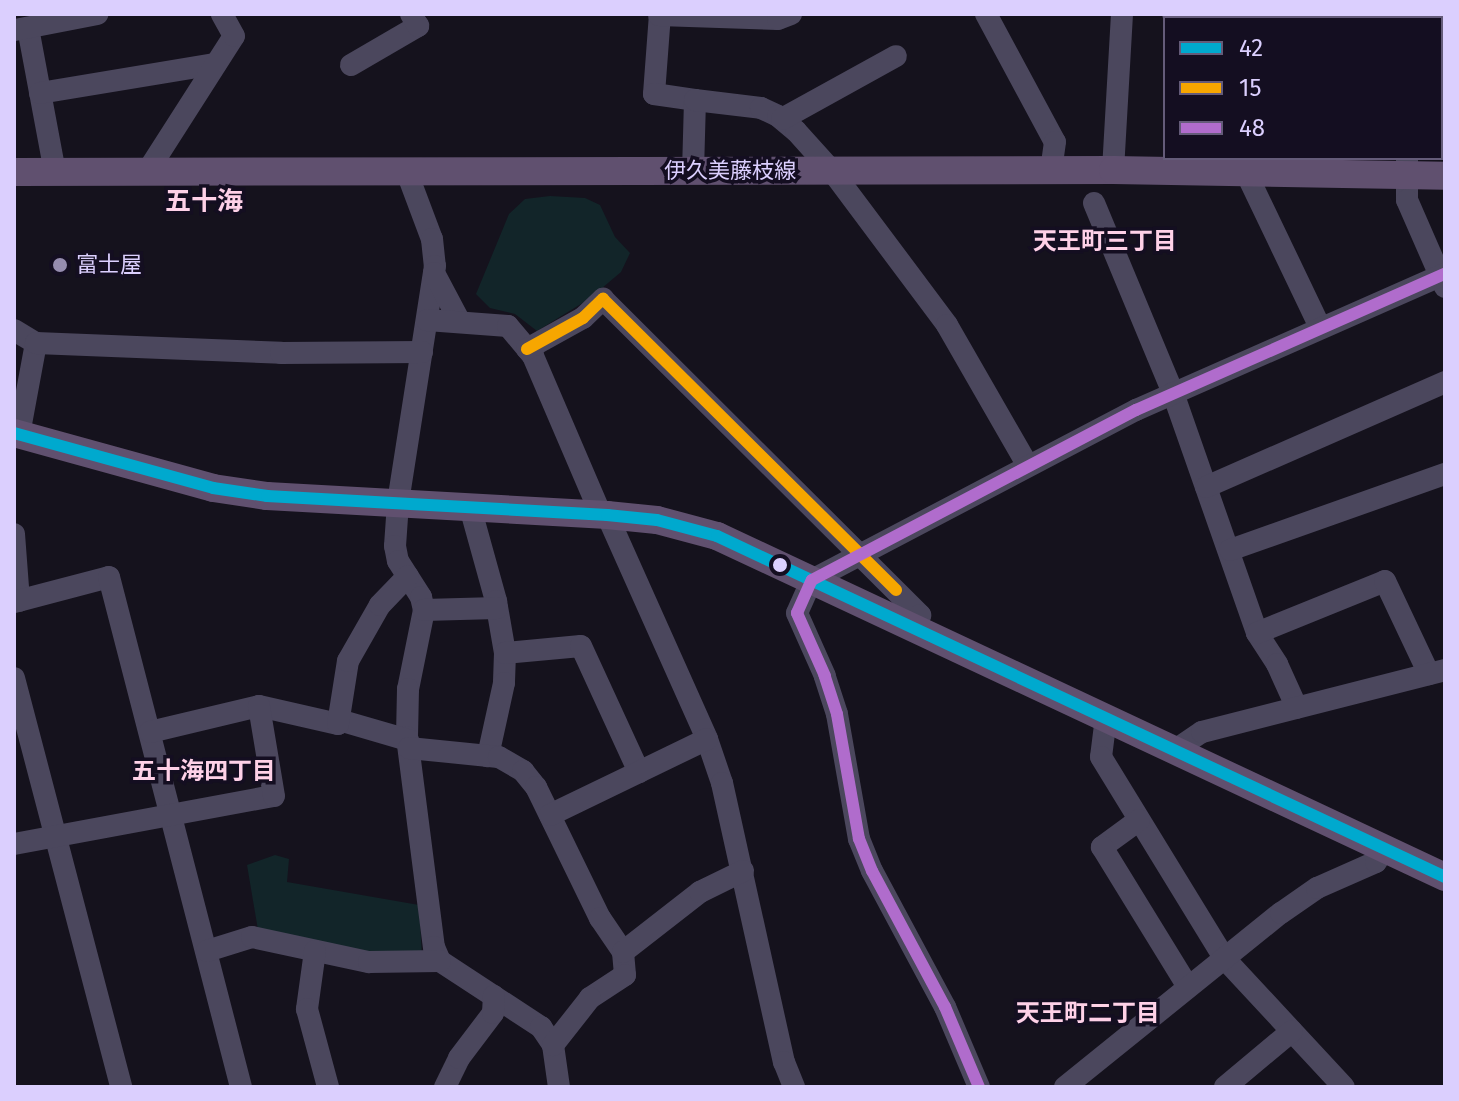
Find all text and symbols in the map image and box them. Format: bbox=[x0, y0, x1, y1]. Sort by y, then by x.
legend bbox=[1163, 16, 1443, 160]
text: 42 bbox=[1239, 34, 1263, 62]
text: 15 bbox=[1239, 74, 1261, 102]
text: 48 bbox=[1239, 114, 1265, 142]
street label: 伊久美藤枝線 bbox=[664, 158, 796, 184]
district label: 五十海 bbox=[165, 186, 243, 218]
district label: 天王町三丁目 bbox=[1033, 228, 1177, 256]
place label: 富士屋 bbox=[76, 252, 142, 278]
marker: 富士屋 bbox=[51, 256, 69, 274]
unlabelled marker bbox=[772, 557, 788, 573]
district label: 五十海四丁目 bbox=[132, 758, 276, 786]
district label: 天王町二丁目 bbox=[1016, 1000, 1160, 1028]

